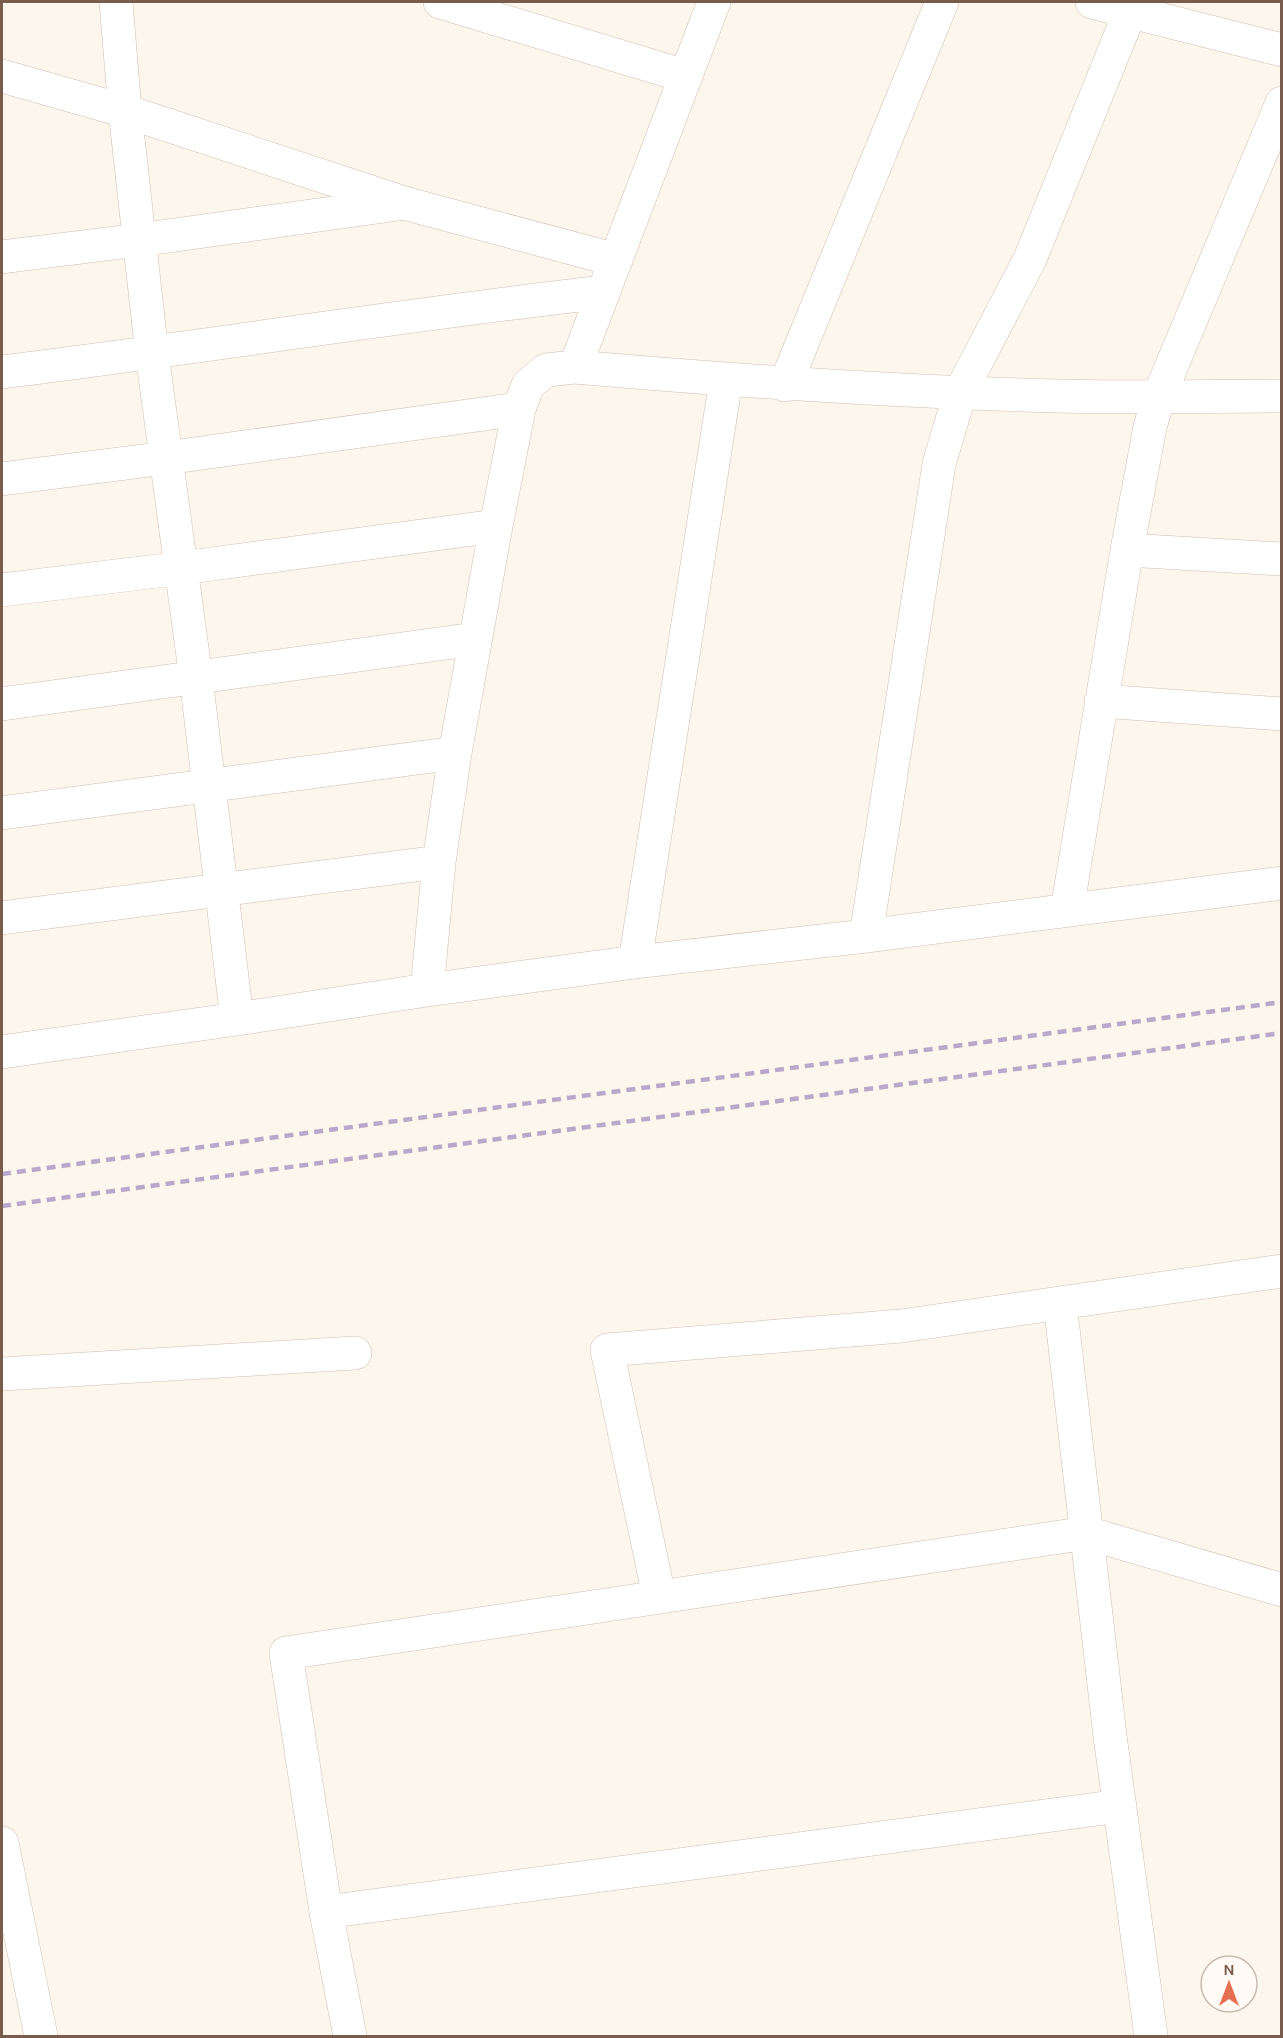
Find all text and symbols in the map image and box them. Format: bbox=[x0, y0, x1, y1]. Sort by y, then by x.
north arrow bbox=[1199, 1954, 1259, 2014]
text: N bbox=[1223, 1960, 1235, 1979]

